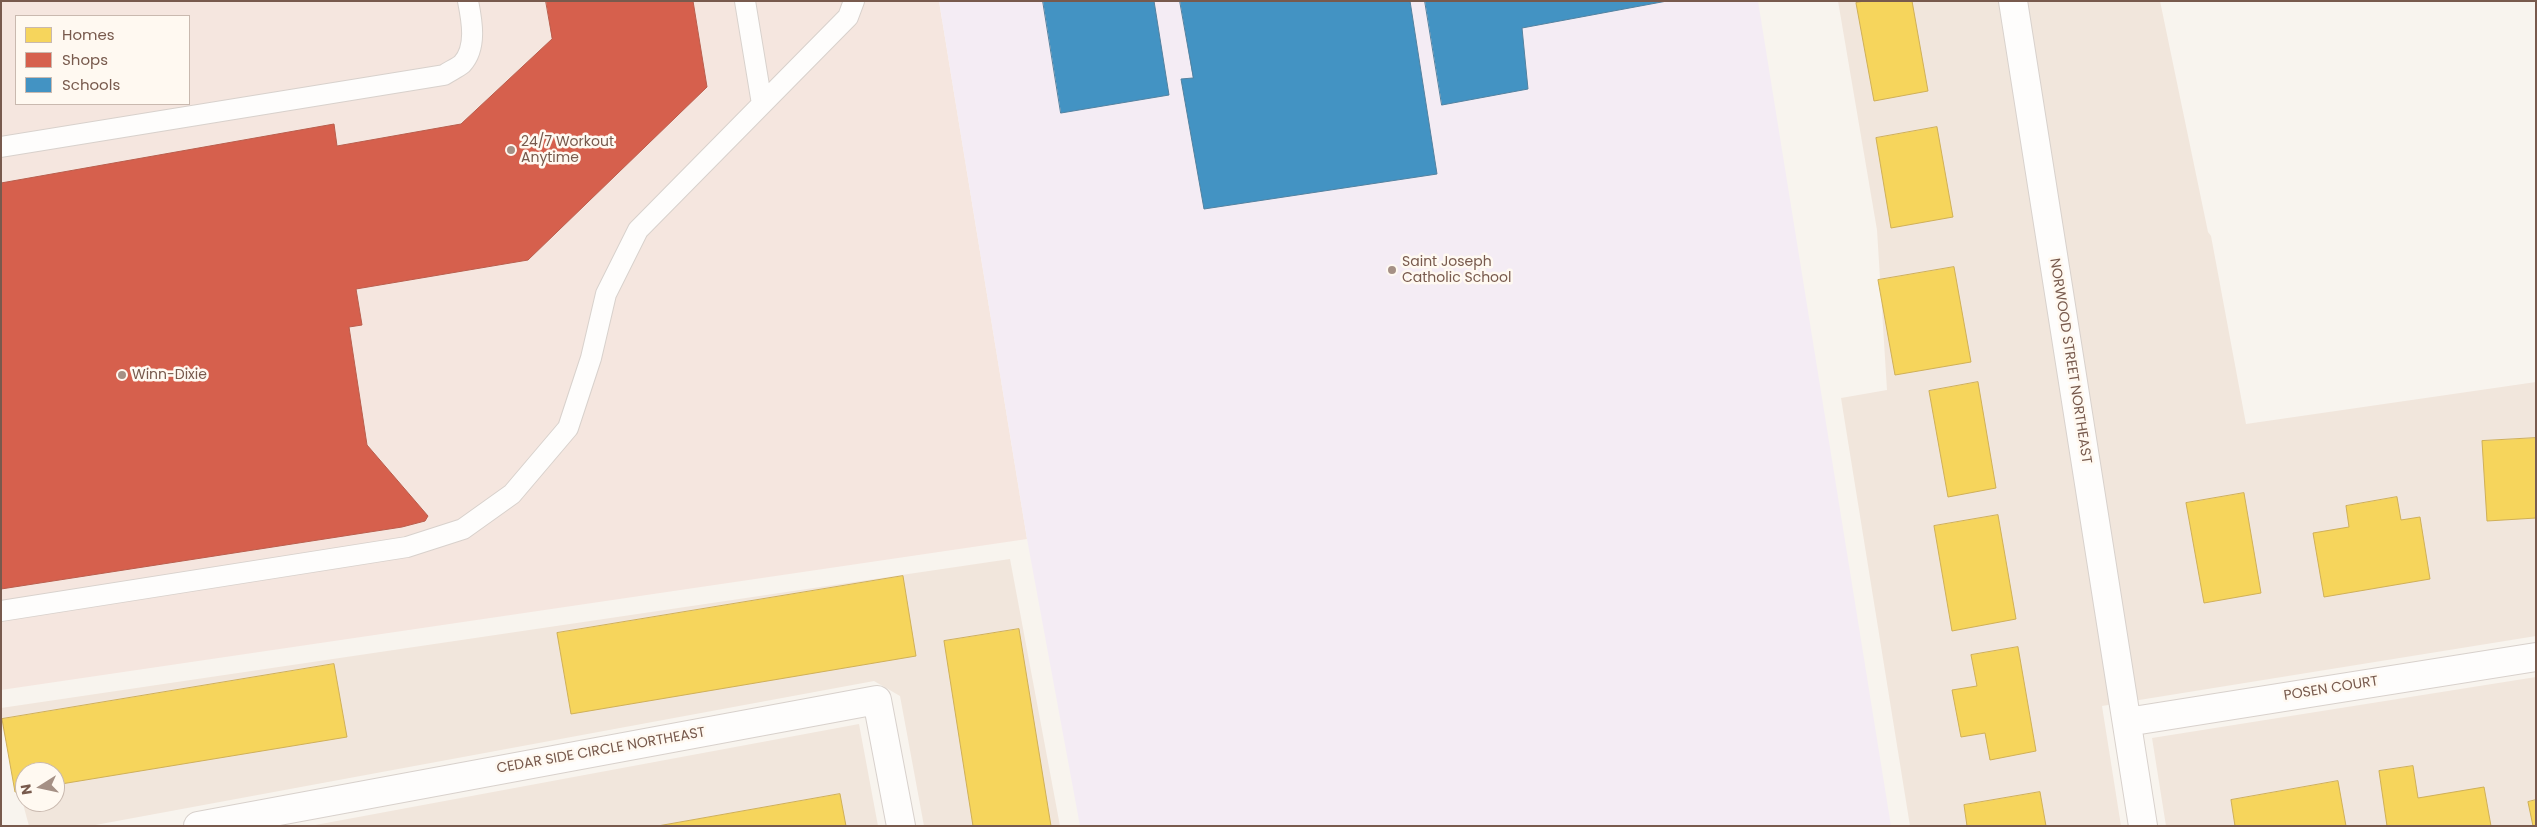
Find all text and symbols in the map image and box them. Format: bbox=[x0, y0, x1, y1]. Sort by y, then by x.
legend bbox=[15, 15, 190, 105]
text: Homes bbox=[62, 24, 115, 45]
text: Shops bbox=[62, 49, 108, 70]
text: Schools bbox=[62, 74, 120, 95]
place label: 24/7 Workout Anytime bbox=[521, 134, 614, 166]
marker: 24/7 Workout Anytime bbox=[505, 144, 517, 156]
place label: Saint Joseph Catholic School bbox=[1402, 254, 1511, 286]
street label: NORWOOD STREET NORTHEAST bbox=[2045, 257, 2095, 465]
marker: Saint Joseph Catholic School bbox=[1386, 264, 1398, 276]
place label: Winn-Dixie bbox=[132, 367, 207, 383]
marker: Winn-Dixie bbox=[116, 369, 128, 381]
street label: POSEN COURT bbox=[2283, 673, 2379, 705]
street label: CEDAR SIDE CIRCLE NORTHEAST bbox=[495, 724, 707, 778]
north arrow bbox=[15, 762, 65, 812]
text: N bbox=[15, 783, 37, 796]

